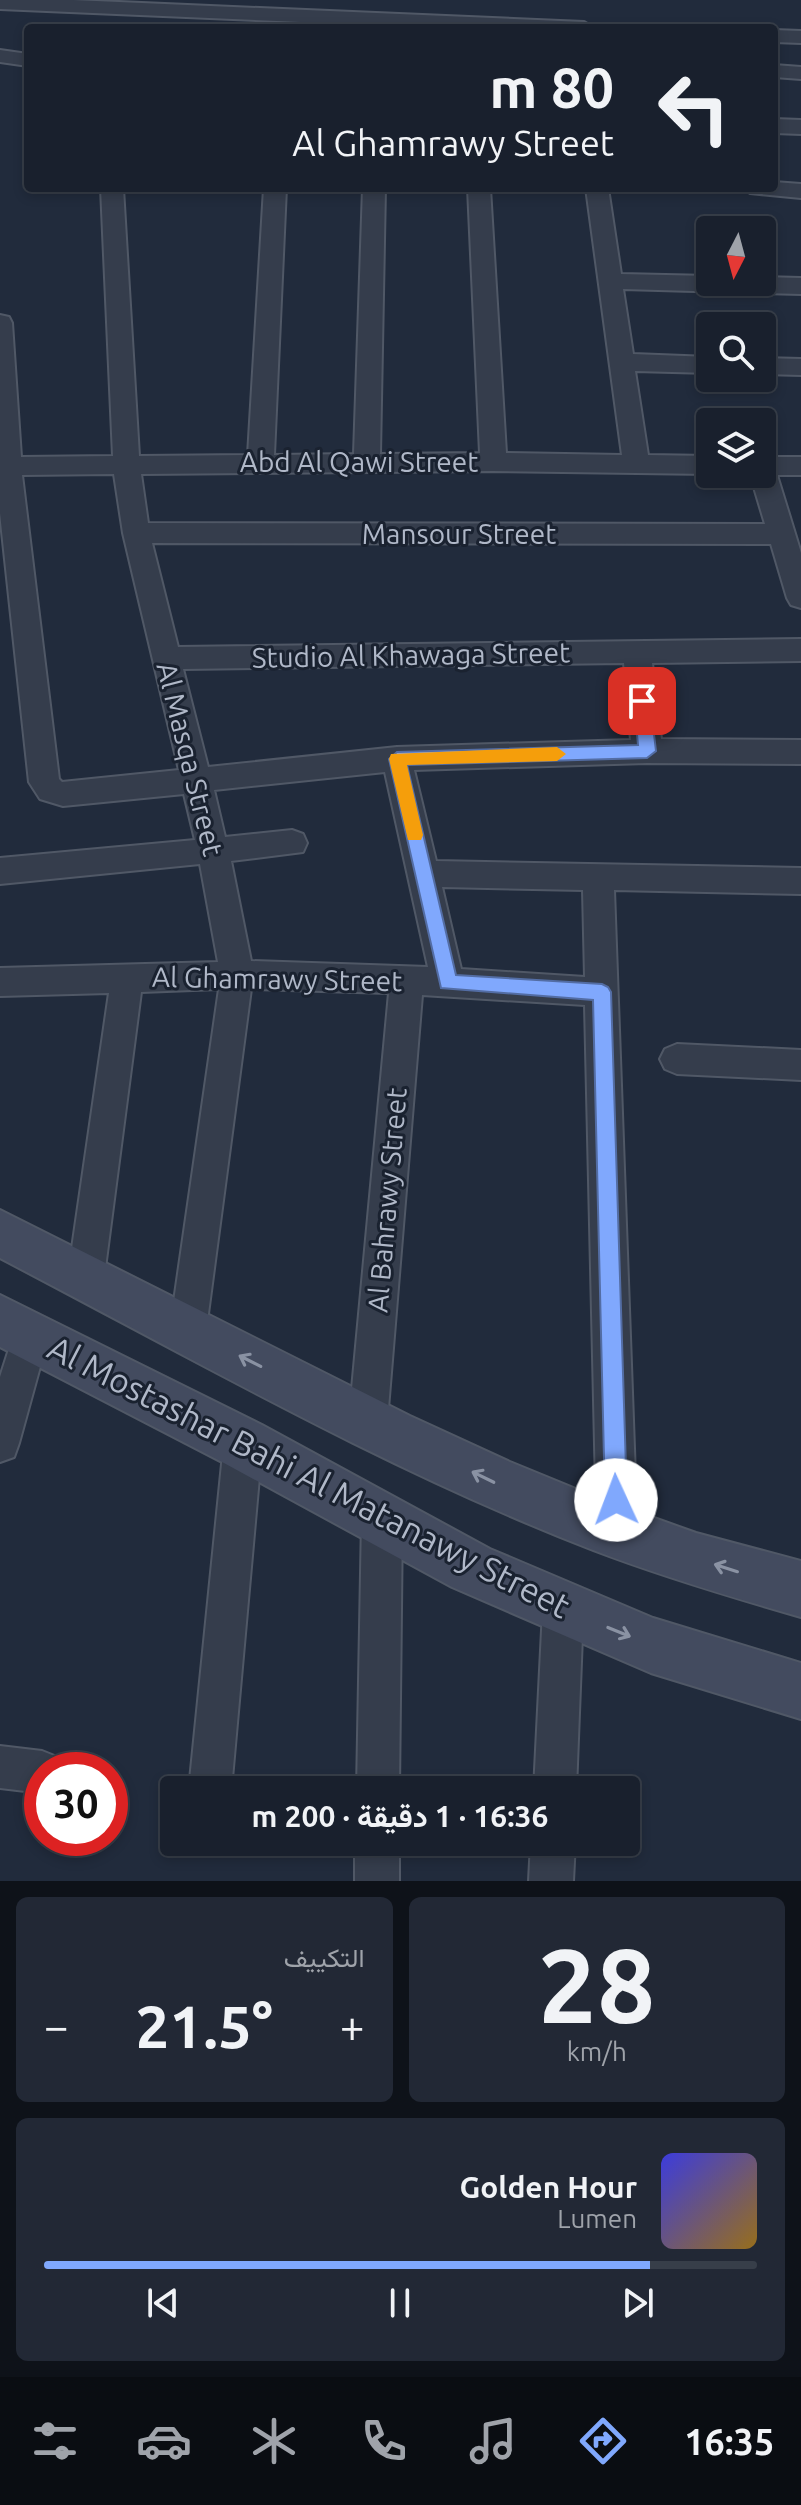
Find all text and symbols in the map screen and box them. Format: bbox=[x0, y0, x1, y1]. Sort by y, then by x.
text: 80 m bbox=[489, 56, 614, 119]
icon: left bbox=[642, 56, 746, 160]
text: Al Ghamrawy Street bbox=[292, 122, 614, 163]
north arrow bbox=[696, 216, 776, 296]
map controls bbox=[696, 216, 776, 488]
button: search bbox=[696, 312, 776, 392]
button: layers bbox=[696, 408, 776, 488]
street label: Abd Al Qawi Street bbox=[240, 446, 478, 477]
street label: Mansour Street bbox=[362, 518, 556, 549]
street label: Studio Al Khawaga Street bbox=[252, 636, 570, 673]
street label: Al Masqa Street bbox=[151, 659, 229, 859]
pin bbox=[608, 667, 676, 735]
icon: arrive bbox=[620, 679, 664, 723]
street label: Al Ghamrawy Street bbox=[152, 961, 402, 996]
street label: Al Bahrawy Street bbox=[361, 1086, 412, 1314]
street label: Al Mostashar Bahi Al Matanawy Street bbox=[42, 1327, 577, 1625]
one-way arrow bbox=[239, 1352, 263, 1368]
position arrow bbox=[574, 1458, 658, 1542]
one-way arrow bbox=[471, 1469, 495, 1484]
one-way arrow bbox=[714, 1560, 739, 1574]
one-way arrow bbox=[606, 1626, 631, 1640]
speed limit sign: 30 bbox=[24, 1752, 128, 1856]
text: 16:36 · 1 دقيقة · 200 m bbox=[252, 1799, 548, 1833]
text: 28 bbox=[538, 1926, 655, 2043]
text: التكييف bbox=[284, 1943, 365, 1972]
text: 21.5° bbox=[136, 1992, 273, 2059]
text: − bbox=[44, 2001, 69, 2050]
text: + bbox=[340, 2001, 365, 2050]
text: km/h bbox=[567, 2037, 627, 2066]
text: Golden Hour bbox=[459, 2170, 637, 2204]
text: Lumen bbox=[557, 2204, 637, 2233]
icon: previous bbox=[141, 2281, 185, 2325]
icon: pause bbox=[378, 2281, 422, 2325]
icon: next bbox=[616, 2281, 660, 2325]
icon: filters bbox=[27, 2413, 83, 2469]
icon: car bbox=[136, 2413, 192, 2469]
icon: climate bbox=[246, 2413, 302, 2469]
icon: phone bbox=[356, 2413, 412, 2469]
icon: music bbox=[465, 2413, 521, 2469]
icon: directions bbox=[575, 2413, 631, 2469]
text: 16:35 bbox=[684, 2421, 774, 2462]

